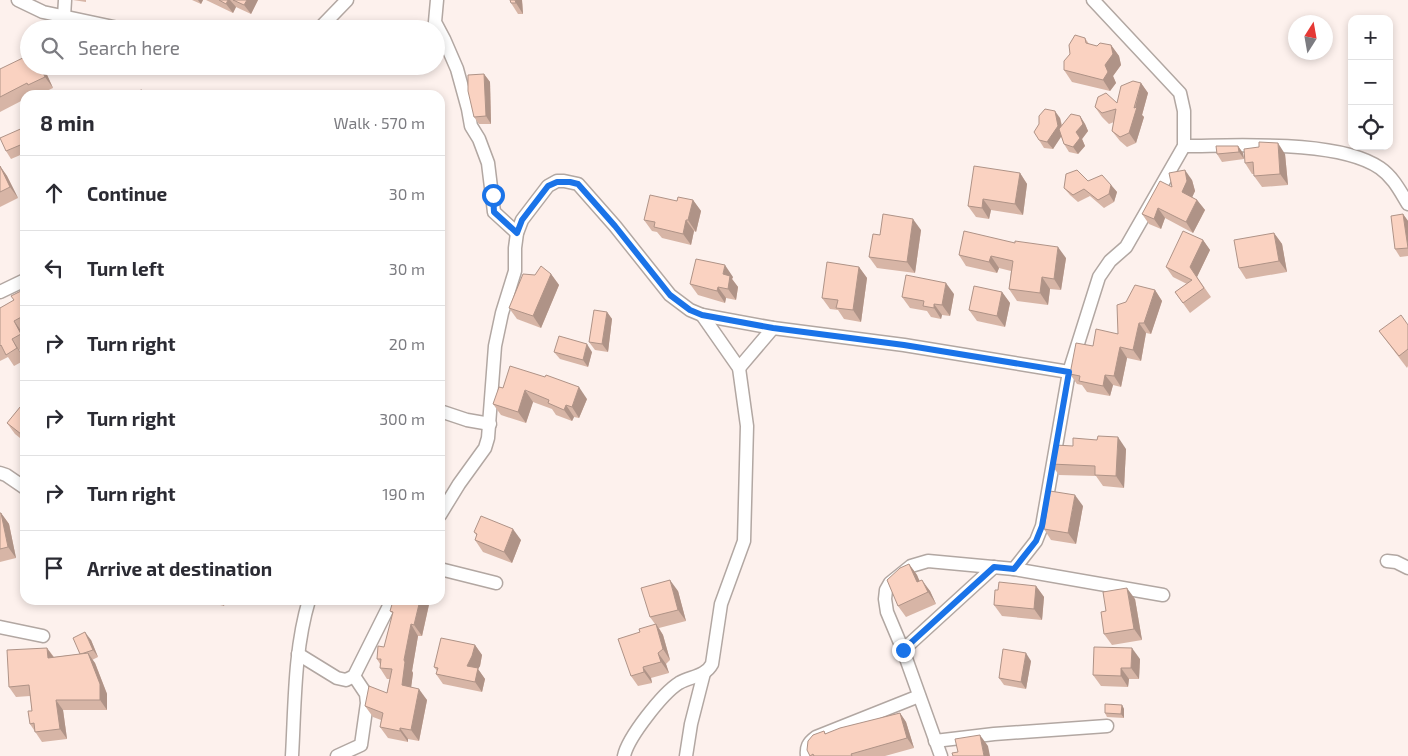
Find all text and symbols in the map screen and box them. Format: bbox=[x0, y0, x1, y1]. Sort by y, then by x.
north arrow bbox=[1288, 15, 1333, 60]
map controls bbox=[1348, 15, 1393, 150]
button: + bbox=[1348, 15, 1393, 60]
search box bbox=[20, 20, 445, 75]
icon: search bbox=[38, 34, 66, 62]
text: Search here bbox=[78, 36, 180, 59]
button: − bbox=[1348, 60, 1393, 105]
button: locate bbox=[1348, 105, 1393, 150]
text: 8 min bbox=[40, 110, 95, 135]
text: Walk · 570 m bbox=[334, 113, 425, 132]
icon: ahead bbox=[40, 179, 68, 207]
text: Continue bbox=[87, 182, 167, 205]
text: 30 m bbox=[389, 184, 425, 203]
route start bbox=[482, 184, 505, 207]
icon: left bbox=[40, 254, 68, 282]
text: Turn left bbox=[87, 257, 164, 280]
text: 30 m bbox=[389, 259, 425, 278]
icon: right bbox=[40, 329, 68, 357]
text: Turn right bbox=[87, 332, 175, 355]
text: 20 m bbox=[389, 334, 425, 353]
icon: right bbox=[40, 404, 68, 432]
text: Turn right bbox=[87, 407, 175, 430]
text: 300 m bbox=[379, 409, 425, 428]
icon: right bbox=[40, 479, 68, 507]
text: Turn right bbox=[87, 482, 175, 505]
text: 190 m bbox=[382, 484, 425, 503]
icon: arrive bbox=[40, 554, 68, 582]
text: Arrive at destination bbox=[87, 557, 272, 580]
route end bbox=[892, 639, 915, 662]

